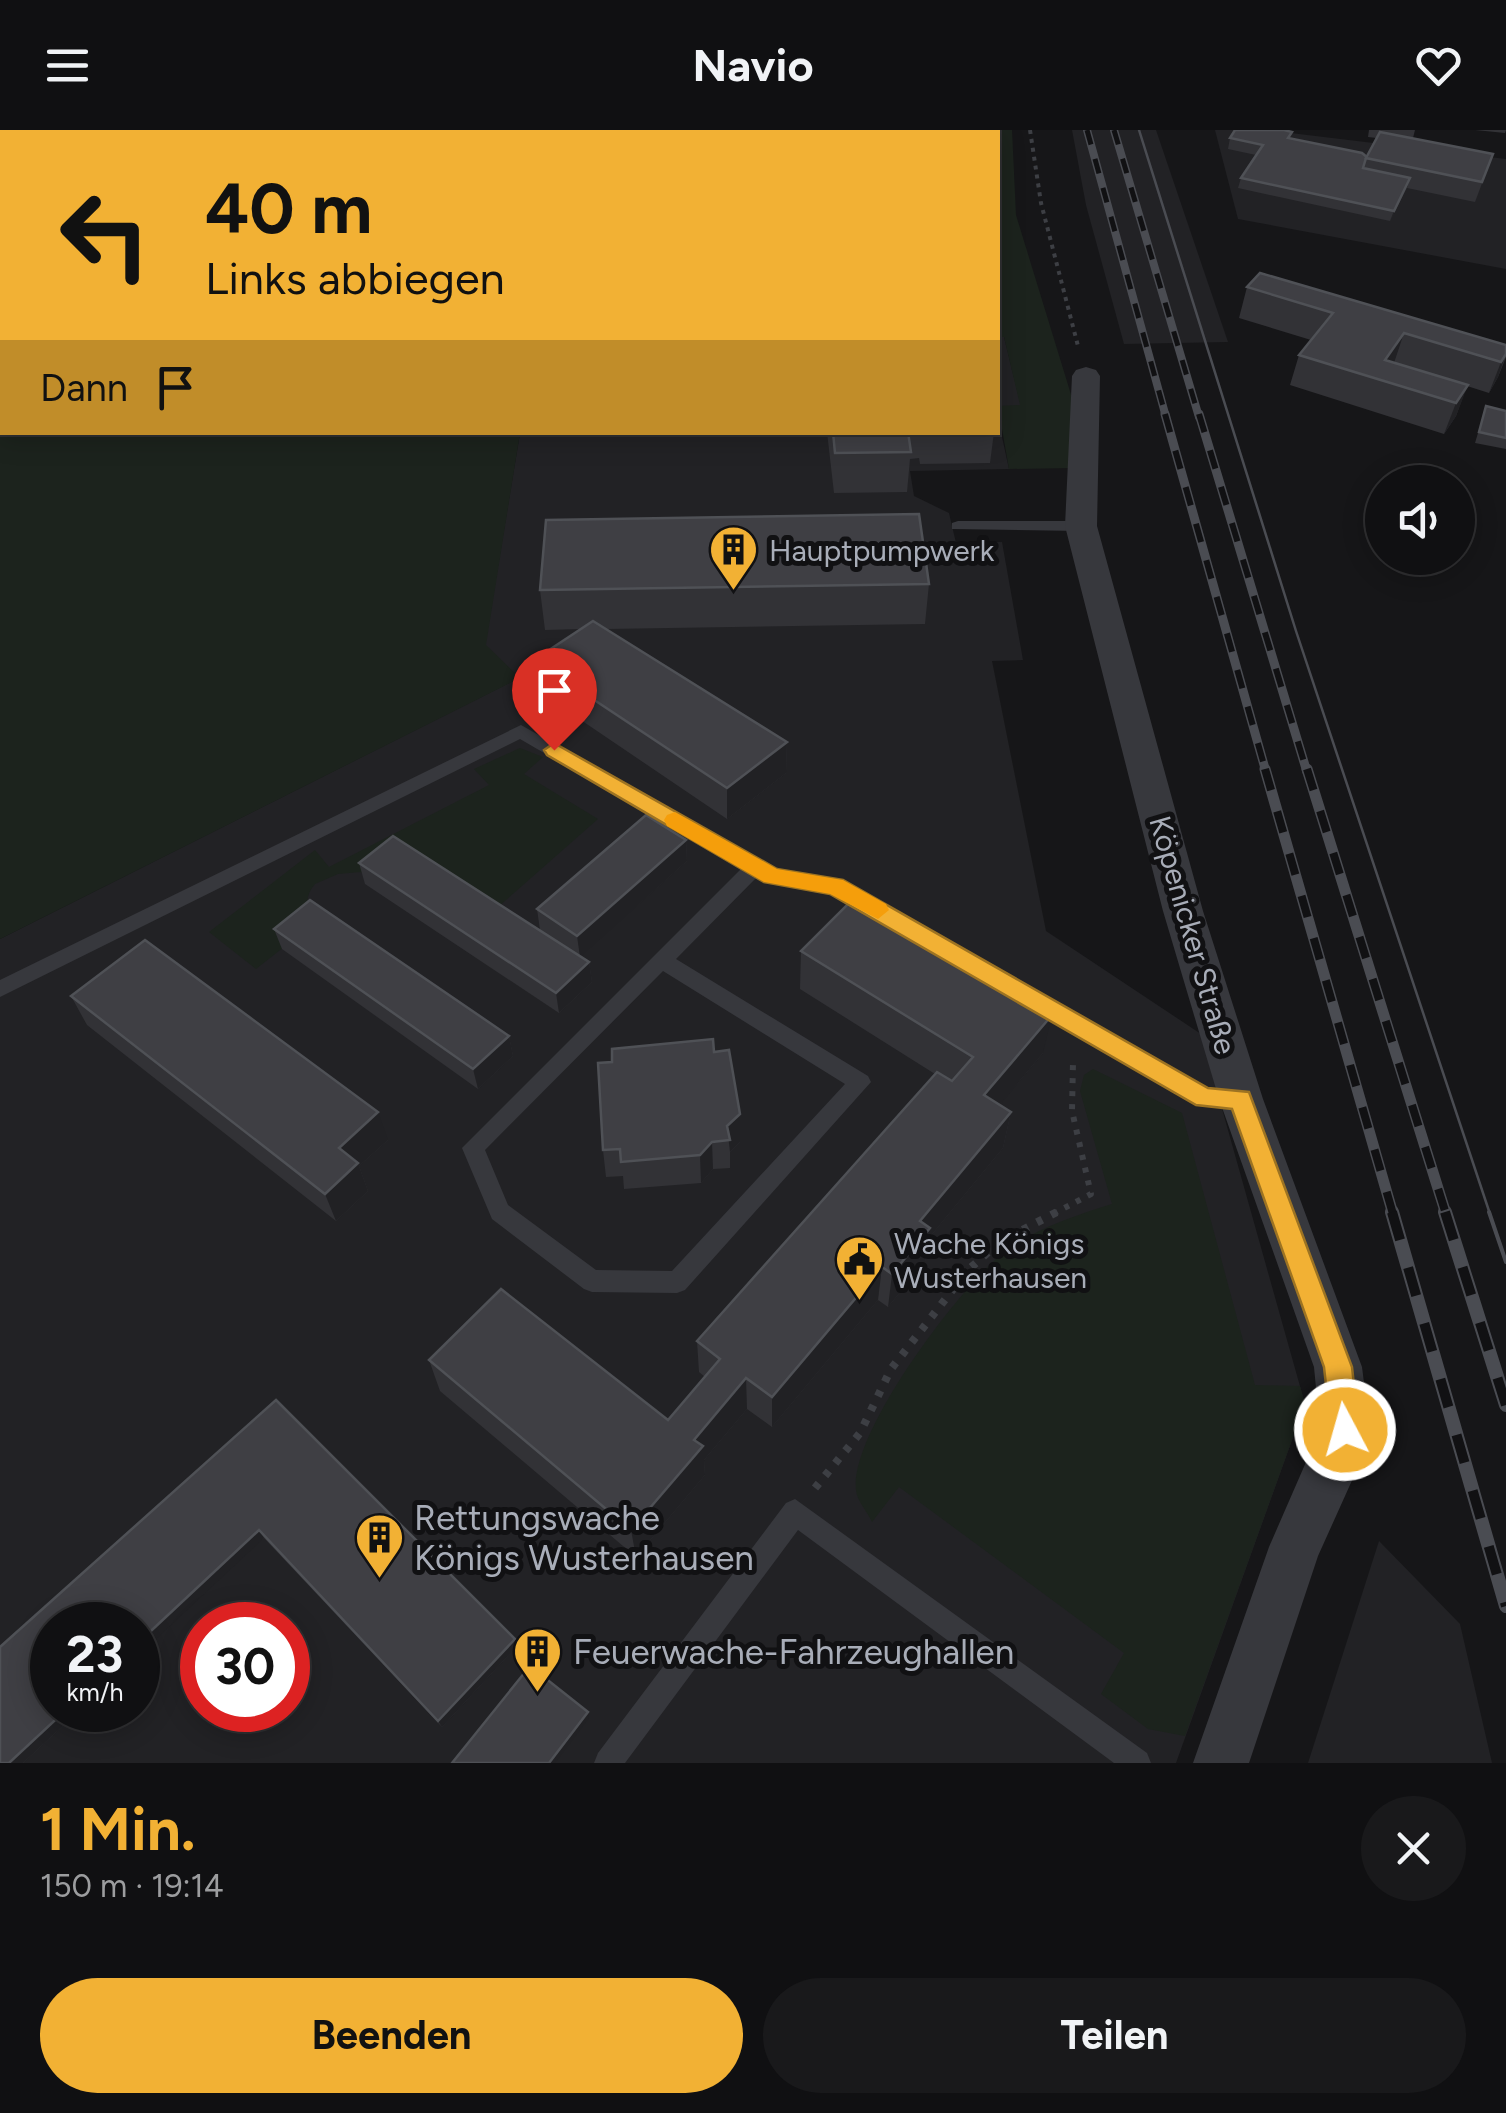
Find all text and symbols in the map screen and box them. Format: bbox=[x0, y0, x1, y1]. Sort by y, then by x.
icon: menu bbox=[40, 38, 95, 93]
text: Navio bbox=[692, 38, 814, 92]
icon: heart bbox=[1411, 38, 1466, 93]
text: 40 m bbox=[205, 166, 372, 251]
icon: left bbox=[40, 170, 170, 300]
text: Links abbiegen bbox=[205, 251, 505, 305]
icon: arrive bbox=[148, 360, 203, 415]
text: Dann bbox=[40, 365, 128, 411]
map controls bbox=[1365, 465, 1475, 575]
button: sound bbox=[1365, 465, 1475, 575]
building icon: Hauptpumpwerk bbox=[708, 524, 760, 592]
place label: Hauptpumpwerk bbox=[769, 532, 995, 569]
pin bbox=[512, 648, 597, 751]
icon: arrive bbox=[527, 663, 582, 718]
street label: Köpenicker Straße bbox=[1141, 812, 1245, 1058]
place label: Wache Königs Wusterhausen bbox=[894, 1225, 1087, 1296]
public building icon: Wache Königs Wusterhausen bbox=[833, 1234, 885, 1302]
position arrow bbox=[1293, 1378, 1397, 1482]
place label: Rettungswache Königs Wusterhausen bbox=[414, 1497, 754, 1579]
building icon: Rettungswache Königs Wusterhausen bbox=[353, 1512, 405, 1580]
speed limit sign: 30 bbox=[180, 1602, 310, 1732]
text: 23 bbox=[67, 1624, 123, 1685]
building icon: Feuerwache-Fahrzeughallen bbox=[512, 1626, 564, 1694]
place label: Feuerwache-Fahrzeughallen bbox=[573, 1631, 1014, 1673]
text: km/h bbox=[66, 1677, 124, 1707]
text: 1 Min. bbox=[40, 1793, 196, 1865]
button: close bbox=[1361, 1796, 1466, 1901]
text: 150 m · 19:14 bbox=[40, 1867, 224, 1905]
button: Beenden bbox=[40, 1978, 743, 2093]
button: Teilen bbox=[763, 1978, 1466, 2093]

